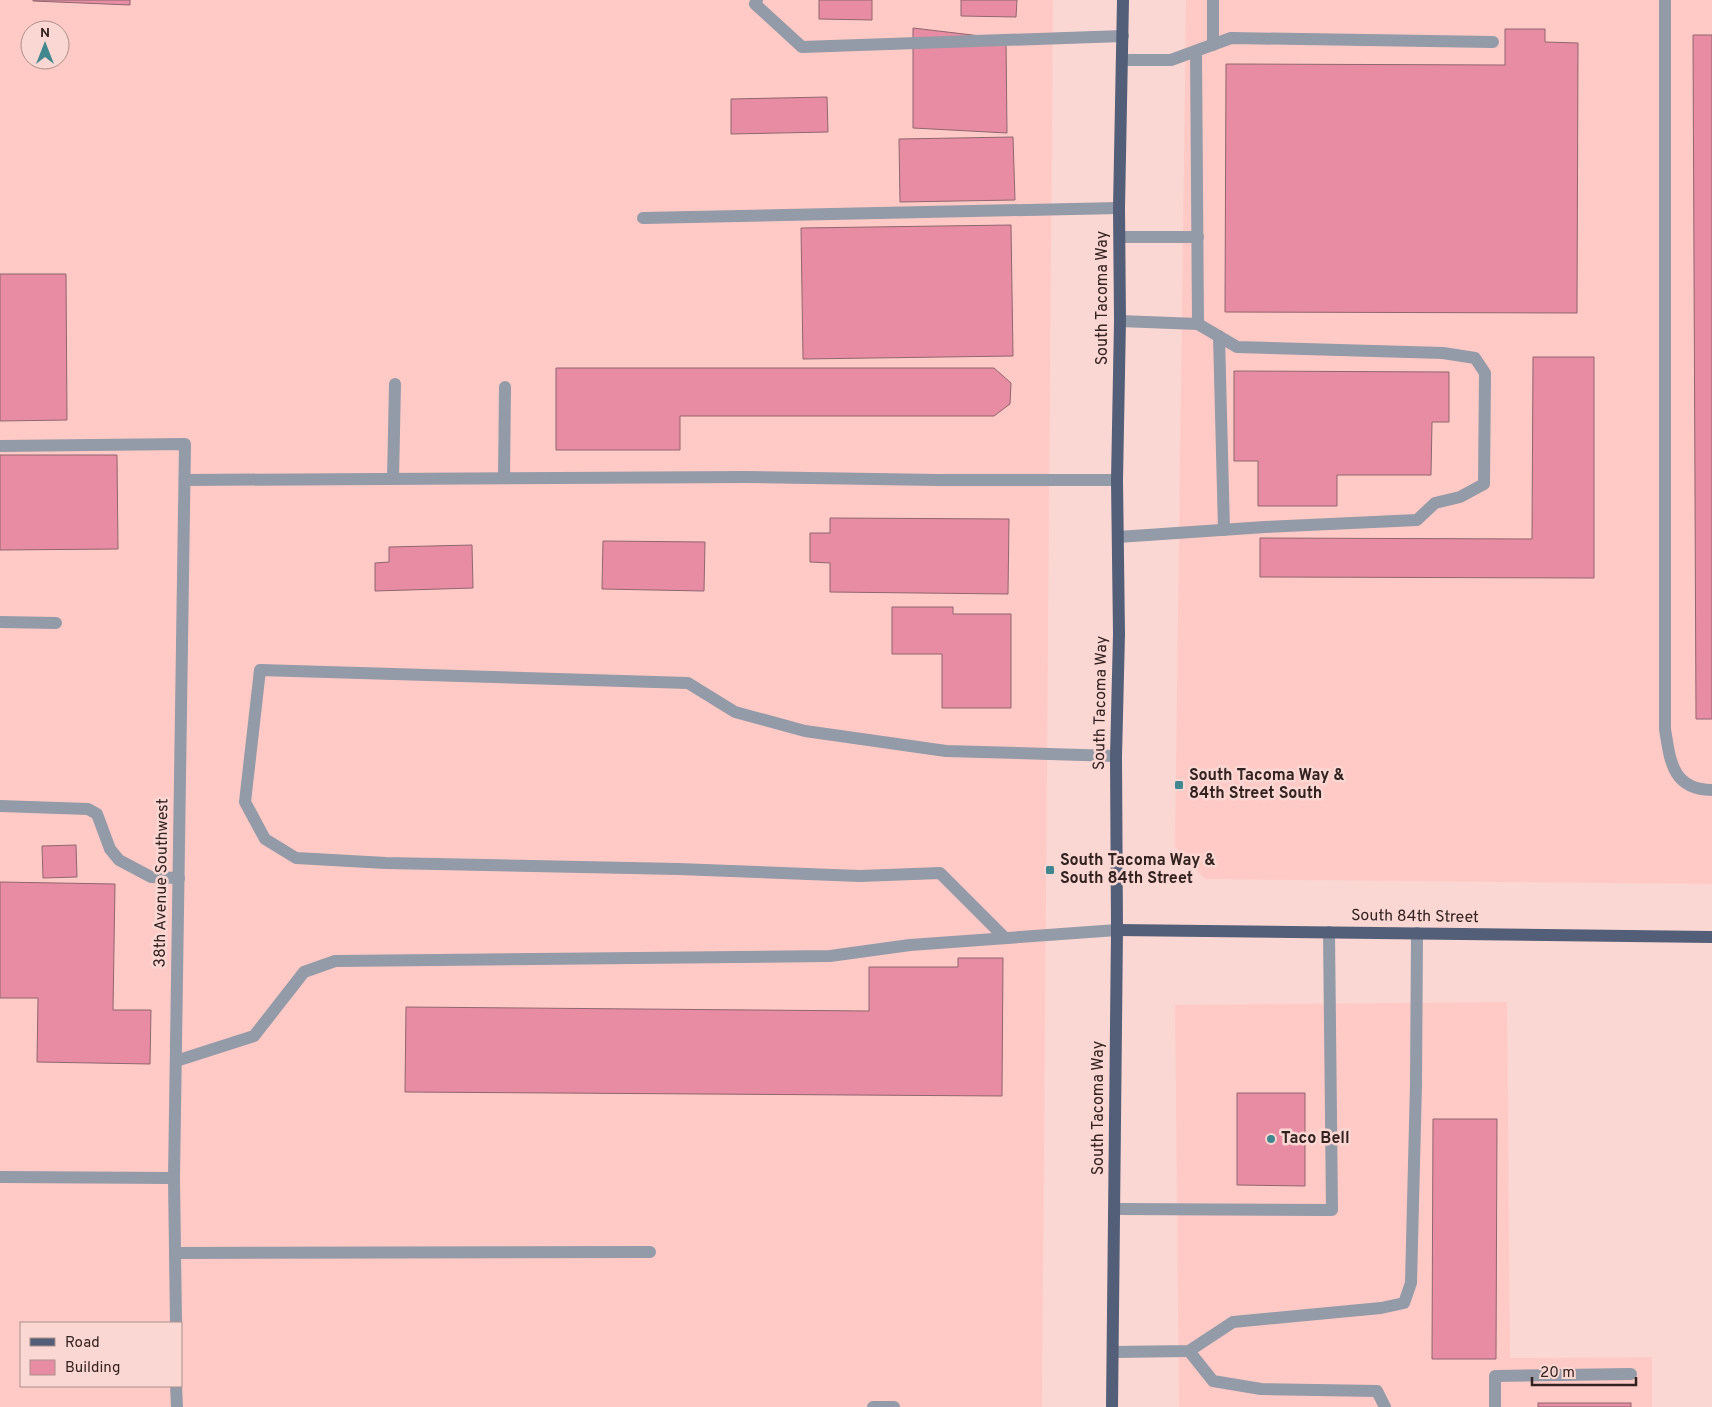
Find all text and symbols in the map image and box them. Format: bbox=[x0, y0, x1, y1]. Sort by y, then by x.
north arrow bbox=[20, 20, 70, 70]
text: N bbox=[40, 25, 50, 42]
street label: South Tacoma Way bbox=[1093, 231, 1113, 365]
street label: South Tacoma Way bbox=[1090, 636, 1112, 770]
place label: South Tacoma Way & 84th Street South bbox=[1189, 766, 1345, 804]
marker: South Tacoma Way & 84th Street South bbox=[1173, 779, 1185, 791]
street label: 38th Avenue Southwest bbox=[151, 798, 173, 968]
place label: South Tacoma Way & South 84th Street bbox=[1060, 851, 1216, 889]
marker: South Tacoma Way & South 84th Street bbox=[1044, 864, 1056, 876]
street label: South 84th Street bbox=[1351, 906, 1479, 928]
street label: South Tacoma Way bbox=[1089, 1041, 1109, 1175]
place label: Taco Bell bbox=[1281, 1129, 1350, 1149]
marker: Taco Bell bbox=[1265, 1133, 1277, 1145]
legend bbox=[20, 1322, 182, 1387]
text: Road bbox=[65, 1334, 100, 1353]
scale bar bbox=[1532, 1354, 1636, 1386]
text: Building bbox=[65, 1359, 120, 1378]
text: 20 m bbox=[1540, 1364, 1575, 1383]

